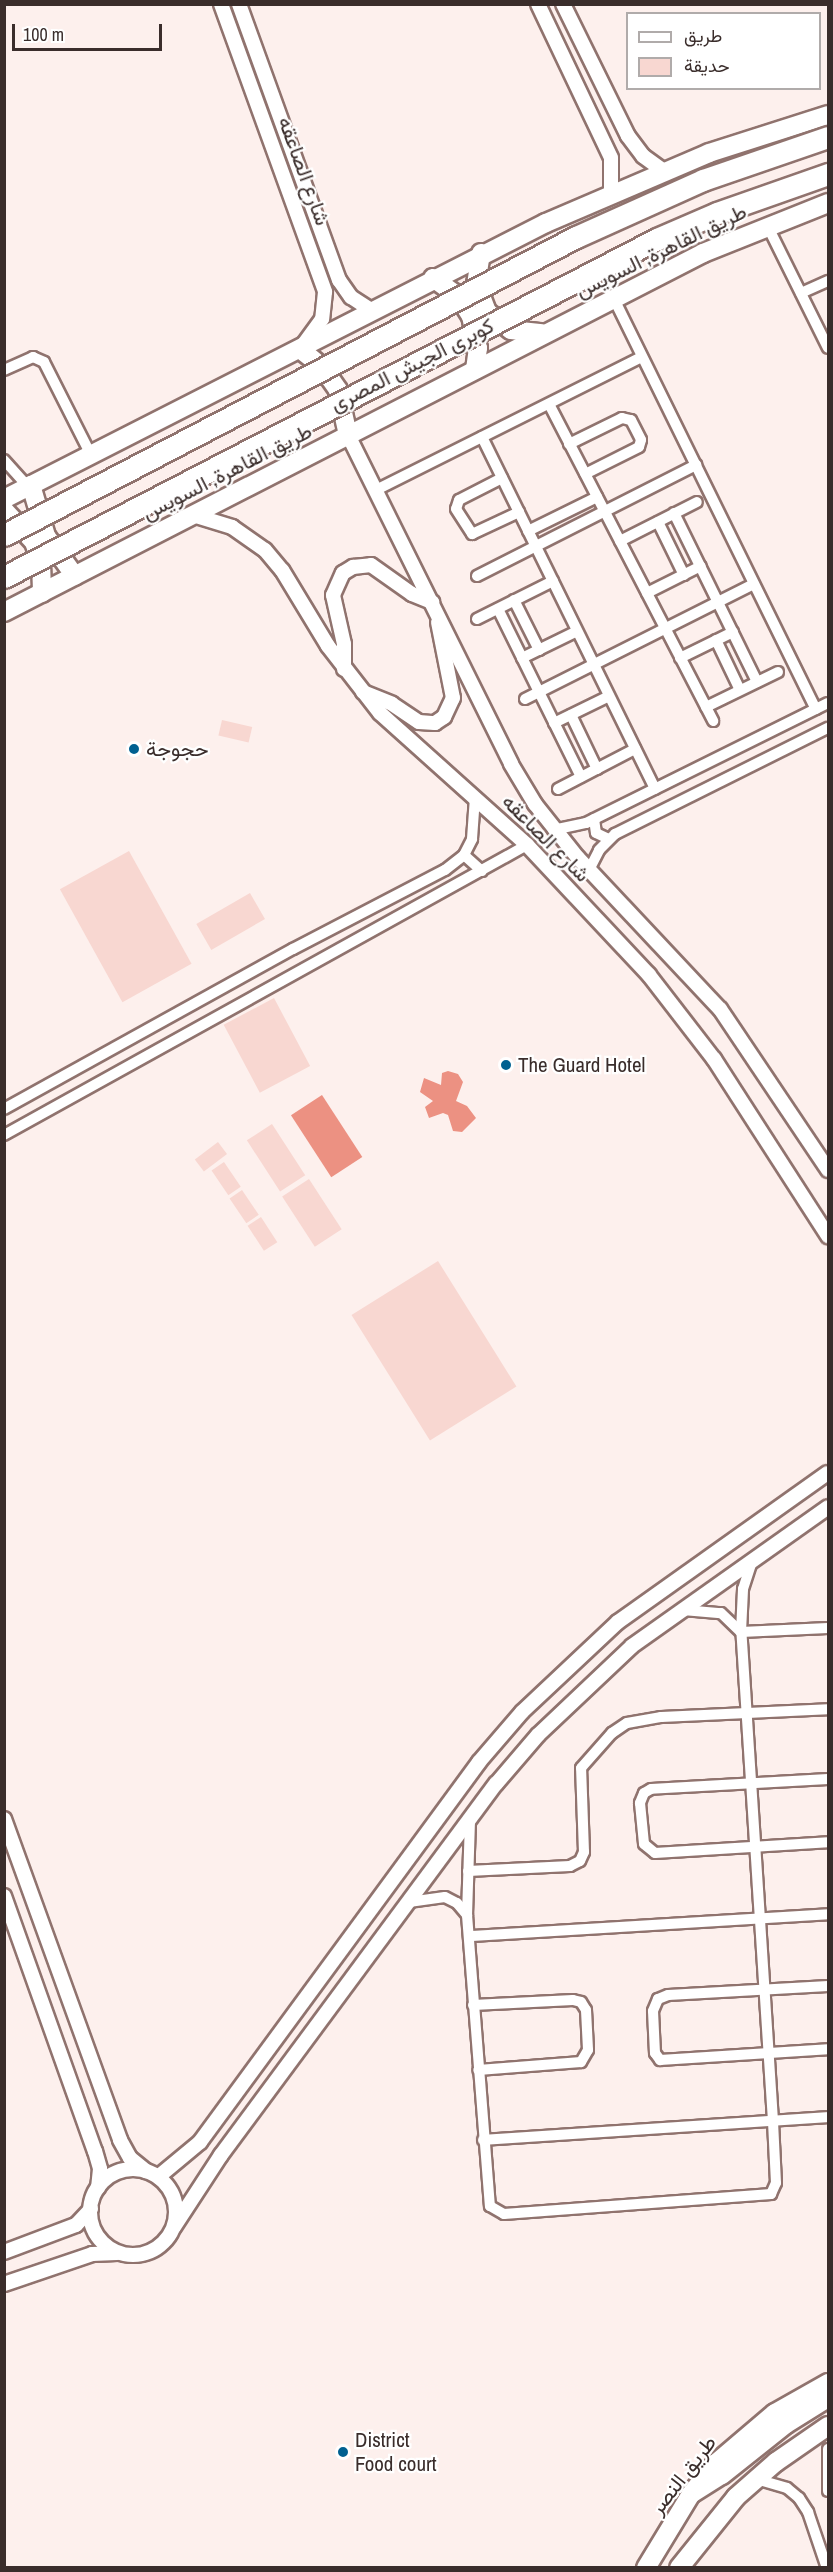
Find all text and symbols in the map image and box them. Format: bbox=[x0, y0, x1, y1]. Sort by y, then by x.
scale bar bbox=[15, 12, 165, 50]
legend bbox=[626, 12, 821, 90]
text: 100 m bbox=[23, 22, 64, 47]
text: طريق bbox=[684, 23, 722, 48]
text: حديقة bbox=[684, 53, 730, 78]
street label: شارع الصاعقه bbox=[273, 113, 335, 229]
street label: طريق القاهرة, السويس bbox=[571, 199, 751, 303]
street label: كوبرى الجيش المصرى bbox=[326, 313, 498, 417]
street label: طريق القاهرة, السويس bbox=[138, 418, 316, 526]
place label: حجوجة bbox=[146, 736, 209, 762]
marker: حجوجة bbox=[127, 742, 141, 756]
street label: شارع الصاعقه bbox=[497, 789, 595, 887]
place label: The Guard Hotel bbox=[518, 1052, 645, 1078]
marker: The Guard Hotel bbox=[499, 1058, 513, 1072]
place label: District Food court bbox=[355, 2427, 436, 2477]
street label: طريق النصر bbox=[644, 2430, 722, 2520]
marker: District Food court bbox=[336, 2445, 350, 2459]

